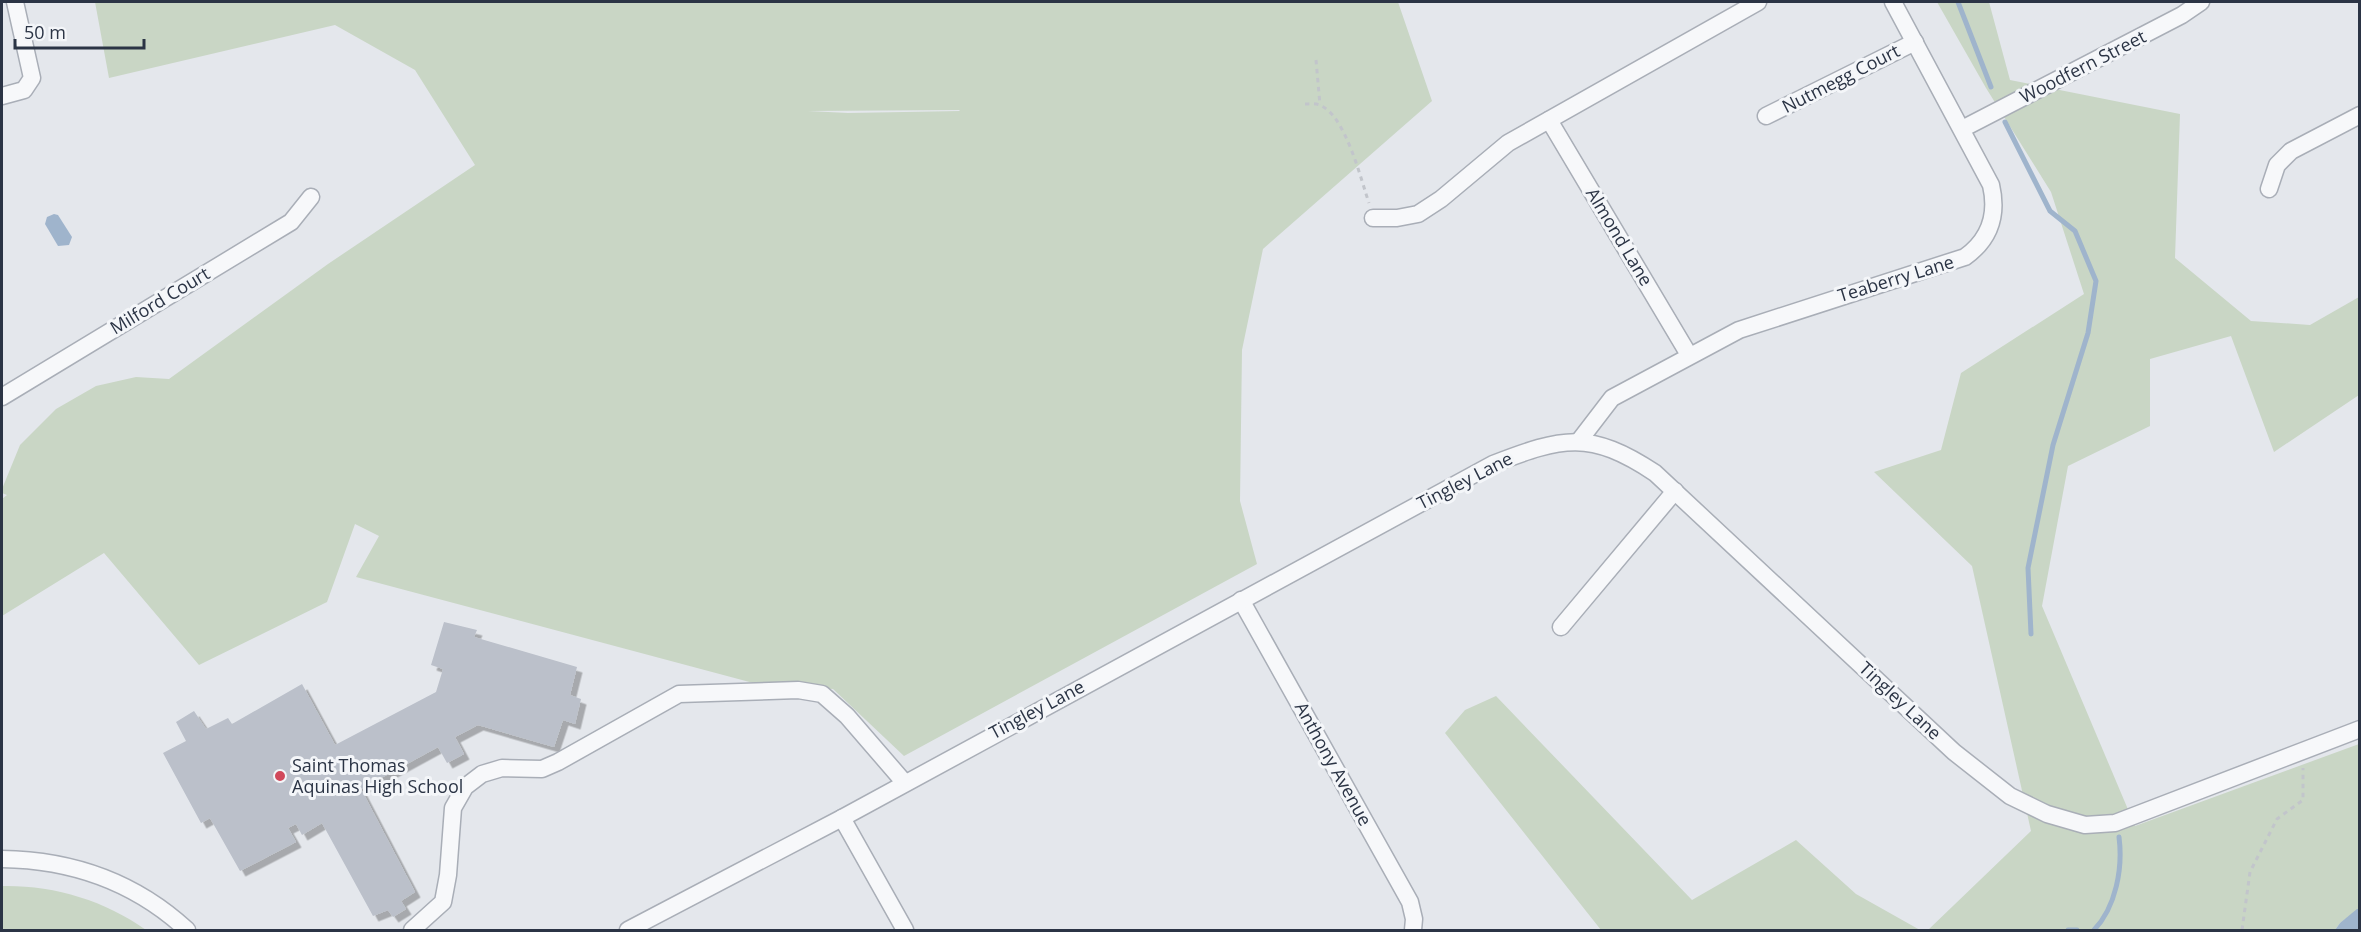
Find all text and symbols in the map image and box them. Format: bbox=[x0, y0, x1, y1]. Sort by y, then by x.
scale bar bbox=[15, 12, 144, 50]
text: 50 m bbox=[24, 20, 66, 44]
street label: Woodfern Street bbox=[2015, 24, 2150, 108]
street label: Nutmegg Court bbox=[1778, 38, 1903, 118]
street label: Almond Lane bbox=[1581, 183, 1659, 290]
street label: Teaberry Lane bbox=[1835, 249, 1957, 307]
street label: Milford Court bbox=[105, 261, 214, 339]
street label: Tingley Lane bbox=[1413, 446, 1516, 514]
street label: Tingley Lane bbox=[1854, 656, 1947, 745]
street label: Tingley Lane bbox=[985, 674, 1088, 744]
street label: Anthony Avenue bbox=[1290, 697, 1378, 830]
place label: Saint Thomas Aquinas High School bbox=[292, 753, 463, 798]
marker: Saint Thomas Aquinas High School bbox=[273, 769, 287, 783]

